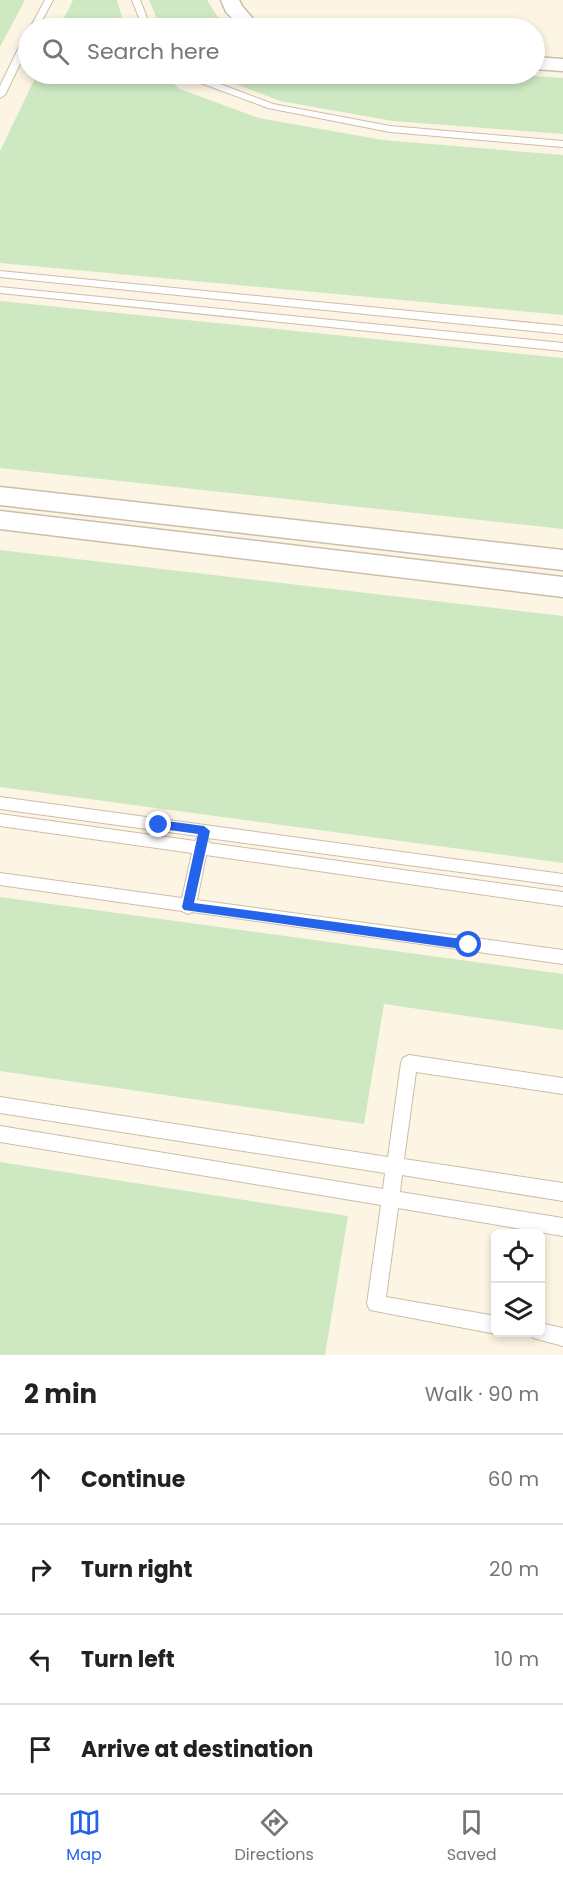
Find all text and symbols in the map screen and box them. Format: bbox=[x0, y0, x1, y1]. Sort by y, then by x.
search box bbox=[18, 18, 545, 84]
icon: search bbox=[39, 35, 72, 68]
text: Search here bbox=[87, 36, 220, 67]
route end bbox=[145, 811, 171, 837]
route start bbox=[455, 931, 481, 957]
map controls bbox=[491, 1229, 545, 1337]
button: locate bbox=[491, 1229, 545, 1283]
button: layers bbox=[491, 1283, 545, 1337]
text: 2 min bbox=[24, 1376, 97, 1412]
text: Walk · 90 m bbox=[425, 1380, 539, 1408]
icon: ahead bbox=[24, 1463, 57, 1496]
text: Continue bbox=[81, 1464, 185, 1495]
text: 60 m bbox=[488, 1465, 539, 1493]
icon: right bbox=[24, 1553, 57, 1586]
text: Turn right bbox=[81, 1554, 192, 1585]
text: 20 m bbox=[489, 1555, 539, 1583]
icon: left bbox=[24, 1643, 57, 1676]
text: Turn left bbox=[81, 1644, 175, 1675]
text: 10 m bbox=[494, 1645, 539, 1673]
icon: arrive bbox=[24, 1733, 57, 1766]
text: Arrive at destination bbox=[81, 1734, 313, 1765]
tab: Map bbox=[66, 1806, 102, 1867]
tab: Directions bbox=[235, 1806, 314, 1867]
tab: Saved bbox=[447, 1806, 497, 1867]

